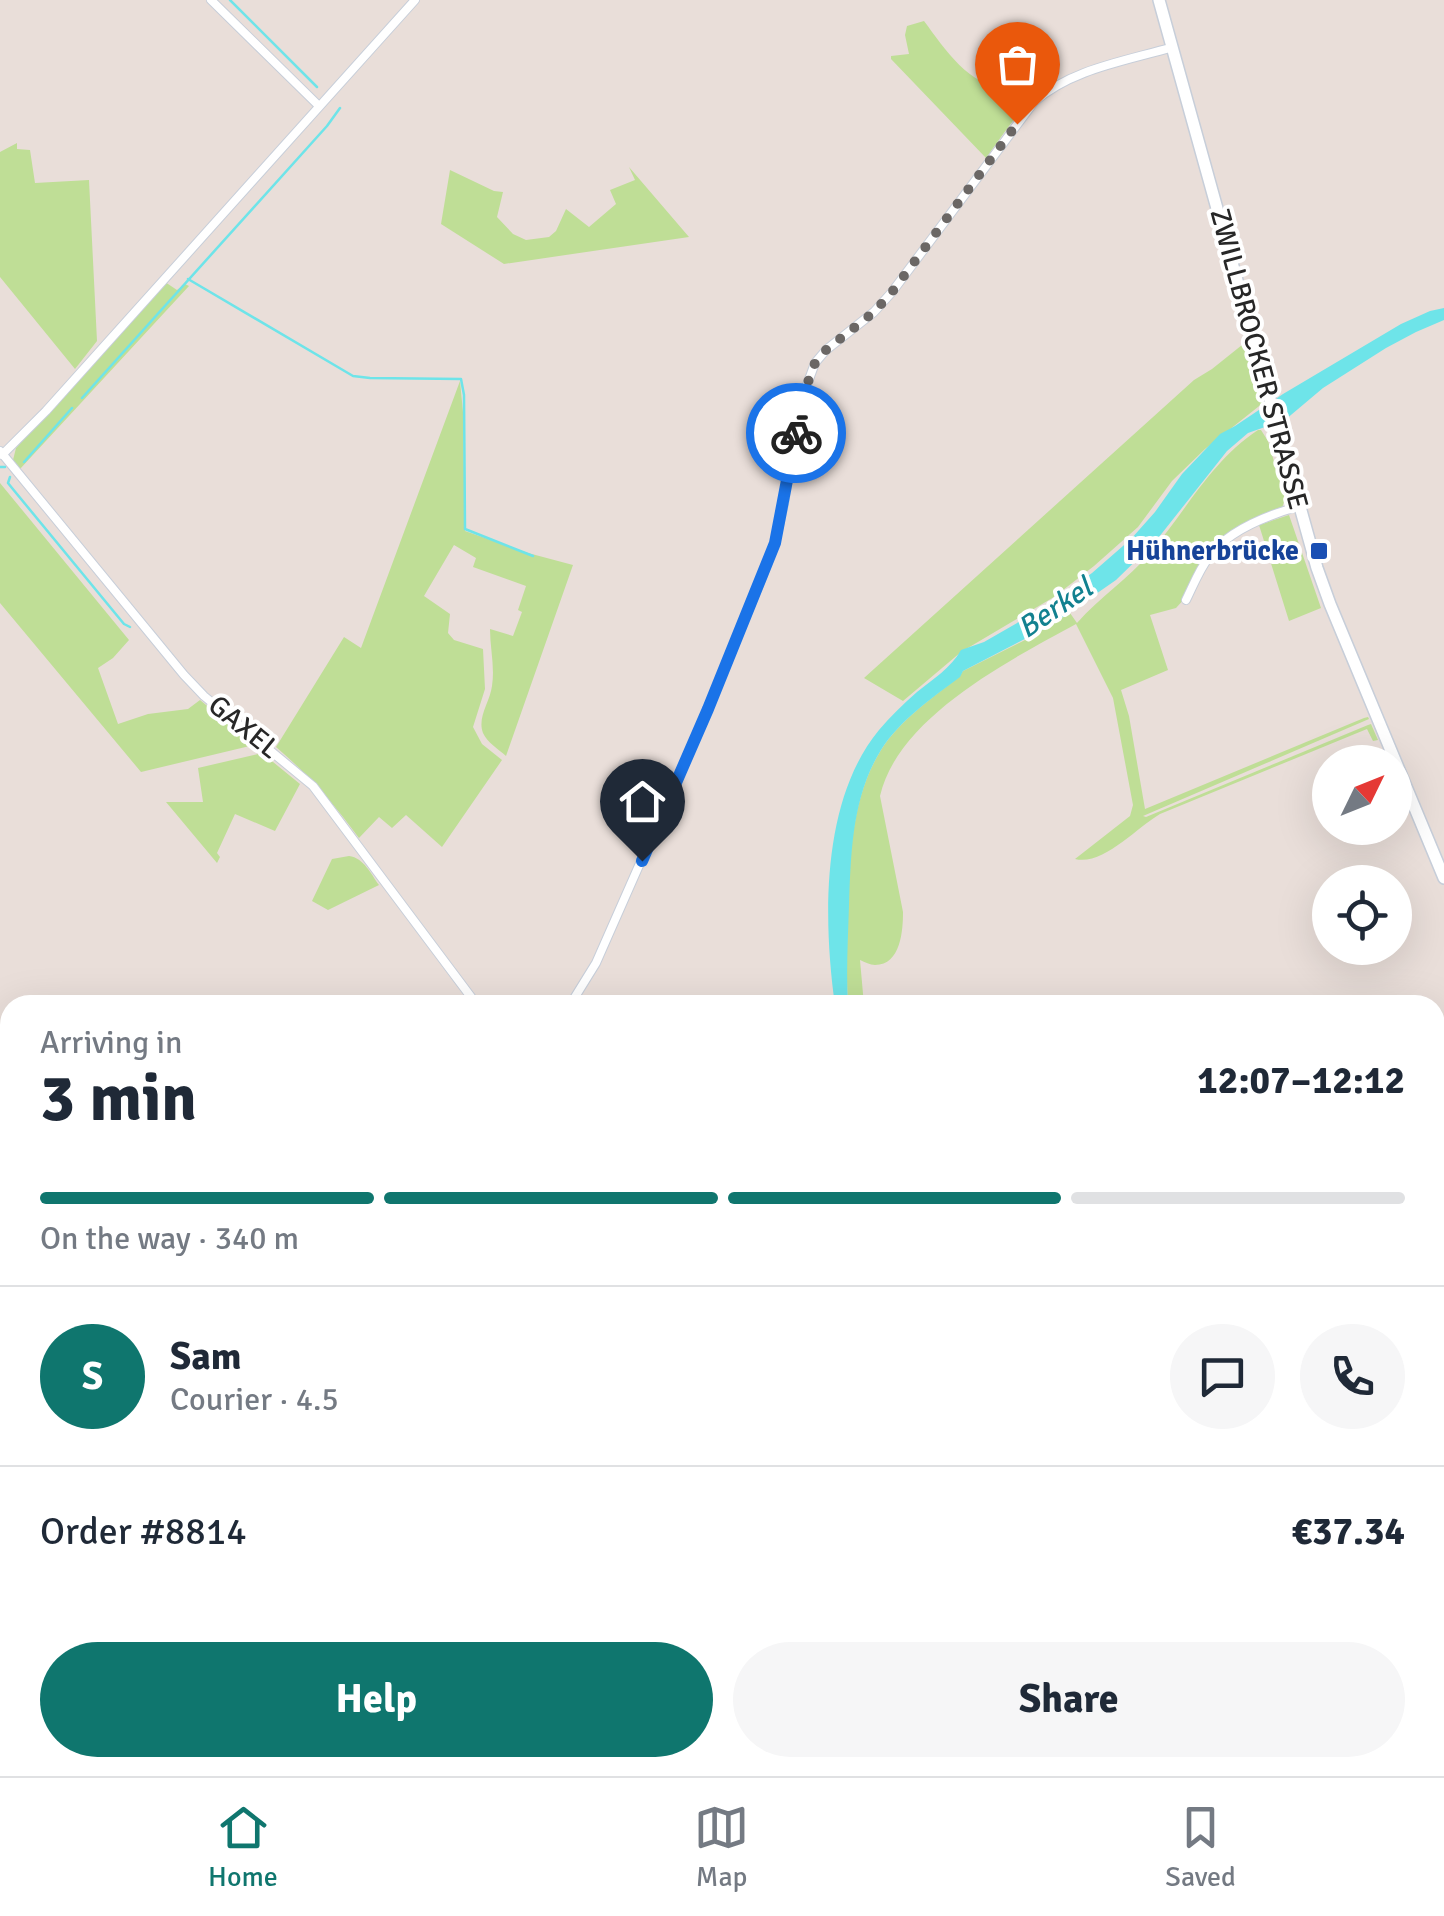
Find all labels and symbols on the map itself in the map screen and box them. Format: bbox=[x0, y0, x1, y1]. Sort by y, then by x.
pin bbox=[975, 22, 1060, 125]
street label: ZWILLBROCKER STRASSE bbox=[1202, 205, 1316, 513]
courier bbox=[746, 383, 846, 483]
place label: Hühnerbrücke bbox=[1126, 534, 1299, 568]
marker: Hühnerbrücke bbox=[1308, 540, 1330, 562]
water label: Berkel bbox=[1010, 568, 1101, 646]
street label: GAXEL bbox=[202, 688, 286, 766]
north arrow bbox=[1312, 745, 1412, 845]
pin bbox=[600, 759, 685, 862]

